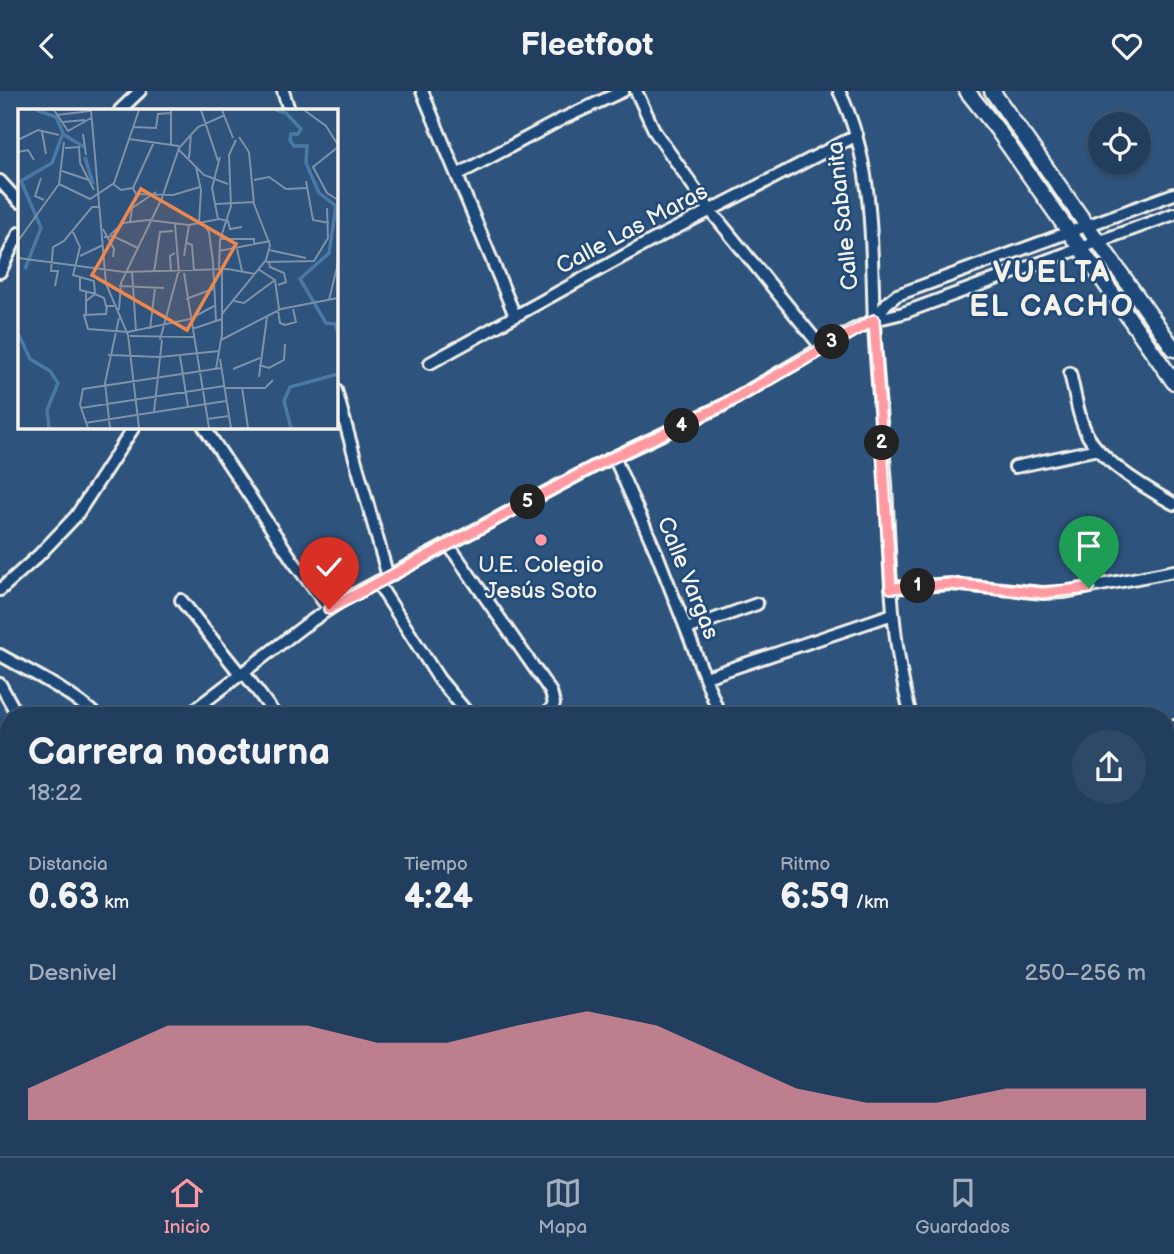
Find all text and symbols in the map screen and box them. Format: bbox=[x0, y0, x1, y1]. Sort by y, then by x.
text: Fleetfoot bbox=[520, 26, 654, 65]
icon: back bbox=[28, 27, 66, 65]
icon: heart bbox=[1108, 27, 1146, 65]
inset map bbox=[18, 109, 338, 429]
map controls bbox=[1088, 112, 1151, 175]
button: locate bbox=[1088, 112, 1151, 175]
street label: Calle Sabanita bbox=[821, 140, 865, 292]
street label: Calle Las Maras bbox=[551, 177, 713, 281]
district label: VUELTA EL CACHO bbox=[969, 255, 1135, 325]
pin: 3 bbox=[814, 324, 850, 359]
text: 3 bbox=[826, 330, 837, 353]
pin: 4 bbox=[664, 409, 700, 443]
text: 4 bbox=[676, 414, 687, 437]
pin: 2 bbox=[864, 425, 900, 461]
text: 2 bbox=[876, 431, 887, 454]
pin: 5 bbox=[510, 485, 546, 519]
text: 5 bbox=[522, 490, 533, 513]
street label: Calle Vargas bbox=[651, 513, 725, 643]
pin bbox=[1059, 516, 1119, 588]
icon: arrive bbox=[1070, 527, 1108, 565]
marker: U.E. Colegio Jesús Soto bbox=[533, 532, 549, 548]
pin bbox=[299, 537, 359, 609]
icon: check bbox=[310, 548, 348, 586]
place label: U.E. Colegio Jesús Soto bbox=[478, 551, 604, 605]
pin: 1 bbox=[900, 568, 936, 603]
text: 1 bbox=[914, 574, 922, 597]
text: Carrera nocturna bbox=[28, 730, 330, 775]
button: share bbox=[1072, 730, 1146, 804]
text: 18:22 bbox=[28, 779, 82, 807]
text: Distancia bbox=[28, 853, 108, 876]
text: Tiempo bbox=[404, 853, 468, 876]
text: Ritmo bbox=[780, 853, 830, 876]
text: 0.63 bbox=[28, 876, 99, 919]
text: 4:24 bbox=[404, 876, 473, 919]
text: 6:59 bbox=[780, 876, 850, 919]
text: km bbox=[99, 891, 129, 914]
text: /km bbox=[850, 891, 889, 914]
text: Desnivel bbox=[28, 959, 117, 987]
text: 250–256 m bbox=[1025, 959, 1146, 987]
tab: Inicio bbox=[164, 1174, 210, 1239]
tab: Mapa bbox=[538, 1174, 587, 1239]
tab: Guardados bbox=[915, 1174, 1010, 1239]

